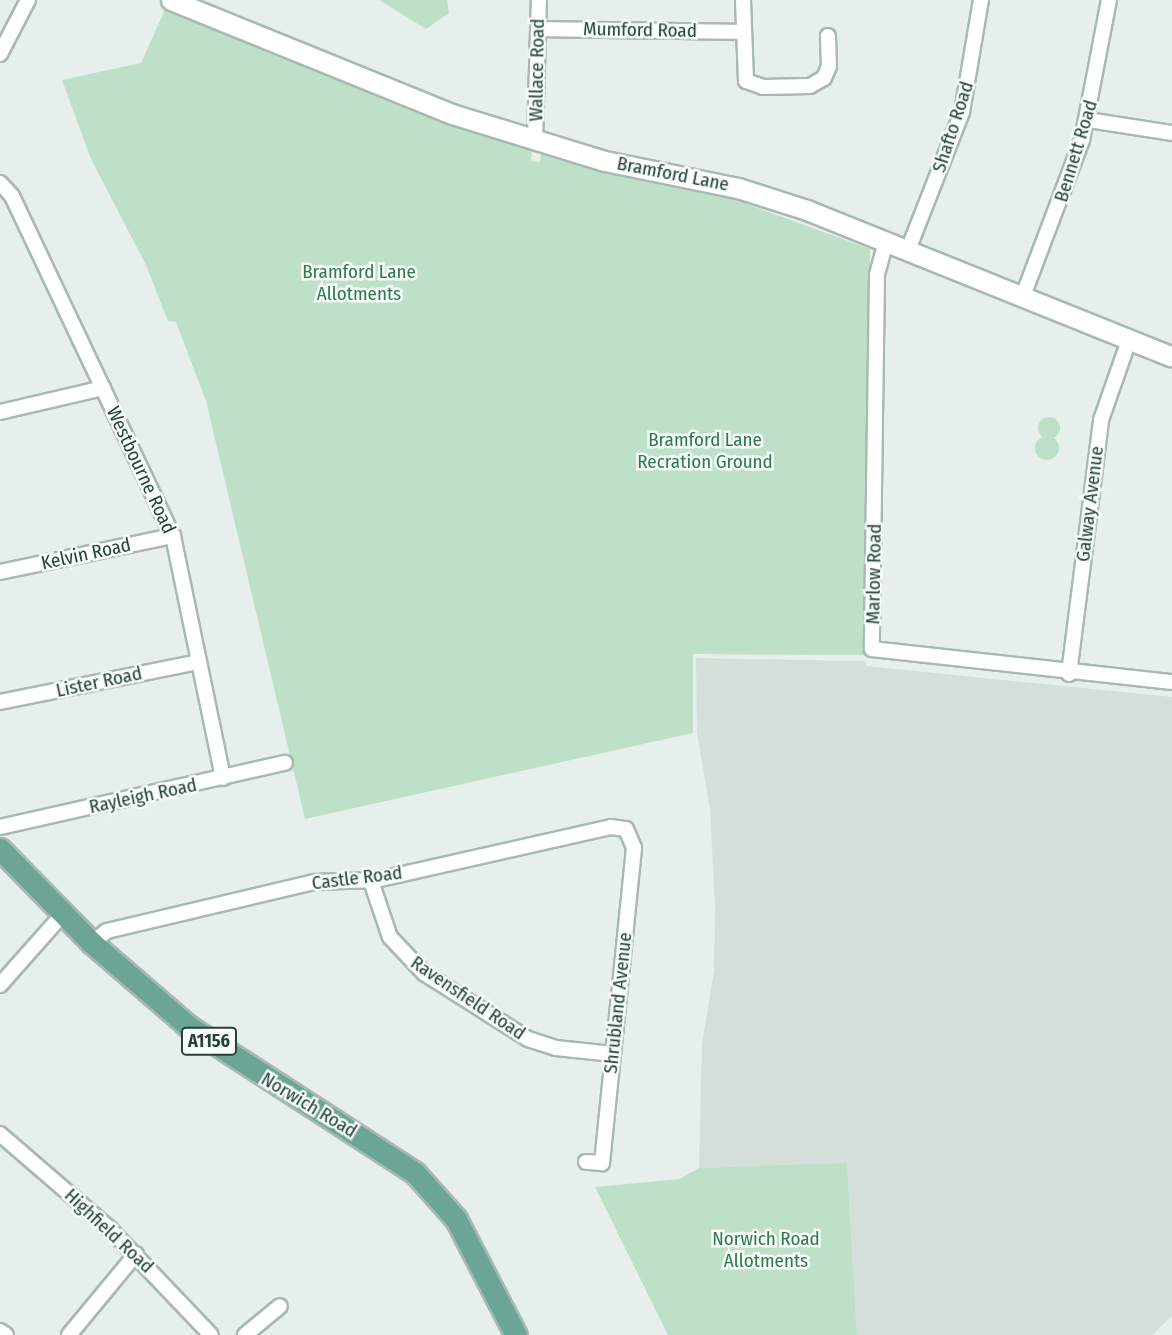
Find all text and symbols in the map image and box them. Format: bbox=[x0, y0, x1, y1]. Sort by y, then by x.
street label: Wallace Road bbox=[525, 18, 549, 122]
street label: Mumford Road bbox=[583, 18, 697, 42]
street label: Shafto Road bbox=[928, 79, 978, 175]
street label: Bennett Road bbox=[1050, 97, 1102, 205]
street label: Bramford Lane bbox=[615, 152, 731, 196]
park label: Bramford Lane Allotments bbox=[302, 261, 416, 305]
street label: Westbourne Road bbox=[102, 403, 180, 537]
park label: Bramford Lane Recration Ground bbox=[637, 429, 773, 473]
street label: Galway Avenue bbox=[1072, 445, 1108, 563]
street label: Marlow Road bbox=[862, 523, 886, 625]
street label: Kelvin Road bbox=[39, 533, 133, 575]
street label: Lister Road bbox=[54, 662, 144, 702]
street label: Rayleigh Road bbox=[87, 773, 199, 819]
street label: Castle Road bbox=[310, 861, 404, 895]
street label: Shrubland Avenue bbox=[599, 931, 637, 1075]
street label: Ravensfield Road bbox=[406, 951, 530, 1045]
road number: A1156 bbox=[179, 1026, 239, 1056]
street label: Norwich Road bbox=[257, 1068, 361, 1142]
street label: Highfield Road bbox=[60, 1184, 158, 1278]
park label: Norwich Road Allotments bbox=[712, 1228, 820, 1272]

